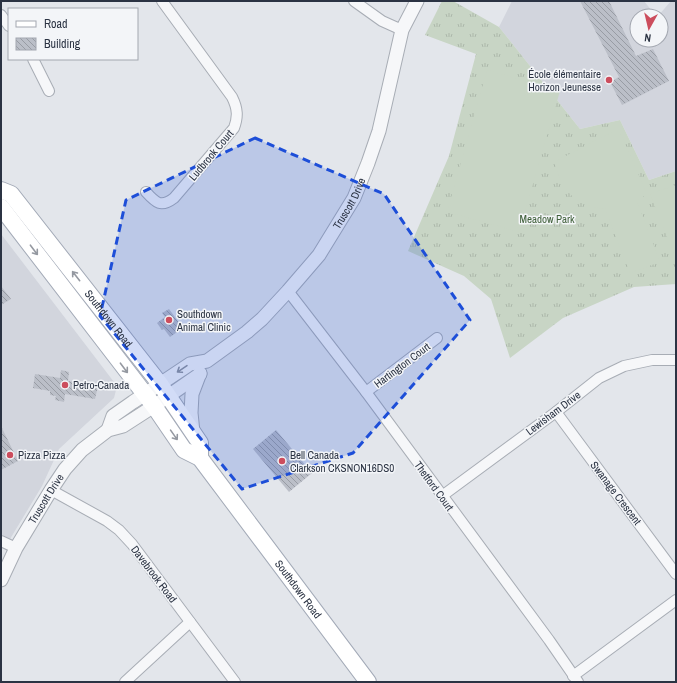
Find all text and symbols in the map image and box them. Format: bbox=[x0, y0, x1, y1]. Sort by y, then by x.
legend bbox=[8, 8, 138, 60]
north arrow bbox=[629, 8, 669, 48]
text: Road bbox=[44, 16, 68, 32]
text: N bbox=[643, 31, 652, 45]
text: Building bbox=[44, 36, 81, 52]
place label: École élémentaire Horizon Jeunesse bbox=[528, 67, 601, 94]
marker: École élémentaire Horizon Jeunesse bbox=[604, 75, 614, 85]
street label: Ludbrook Court bbox=[186, 126, 237, 183]
street label: Truscott Drive bbox=[330, 176, 368, 232]
park label: Meadow Park bbox=[519, 212, 575, 226]
one-way arrow bbox=[29, 245, 38, 256]
one-way arrow bbox=[72, 271, 80, 282]
street label: Southdown Road bbox=[82, 287, 136, 350]
place label: Southdown Animal Clinic bbox=[176, 307, 231, 334]
marker: Southdown Animal Clinic bbox=[164, 315, 174, 325]
street label: Hartington Court bbox=[371, 339, 433, 391]
one-way arrow bbox=[120, 362, 128, 373]
one-way arrow bbox=[176, 366, 188, 374]
place label: Petro-Canada bbox=[73, 378, 129, 392]
marker: Petro-Canada bbox=[60, 380, 70, 390]
street label: Lewisham Drive bbox=[523, 388, 583, 438]
one-way arrow bbox=[170, 429, 178, 440]
place label: Pizza Pizza bbox=[18, 448, 66, 462]
place label: Bell Canada Clarkson CKSNON16DS0 bbox=[290, 448, 394, 475]
marker: Pizza Pizza bbox=[5, 450, 15, 460]
marker: Bell Canada Clarkson CKSNON16DS0 bbox=[277, 456, 287, 466]
street label: Thetford Court bbox=[411, 458, 457, 514]
street label: Swanage Crescent bbox=[587, 458, 645, 528]
street label: Truscott Drive bbox=[25, 471, 67, 526]
street label: Davebrook Road bbox=[128, 543, 180, 605]
street label: Southdown Road bbox=[272, 557, 325, 621]

